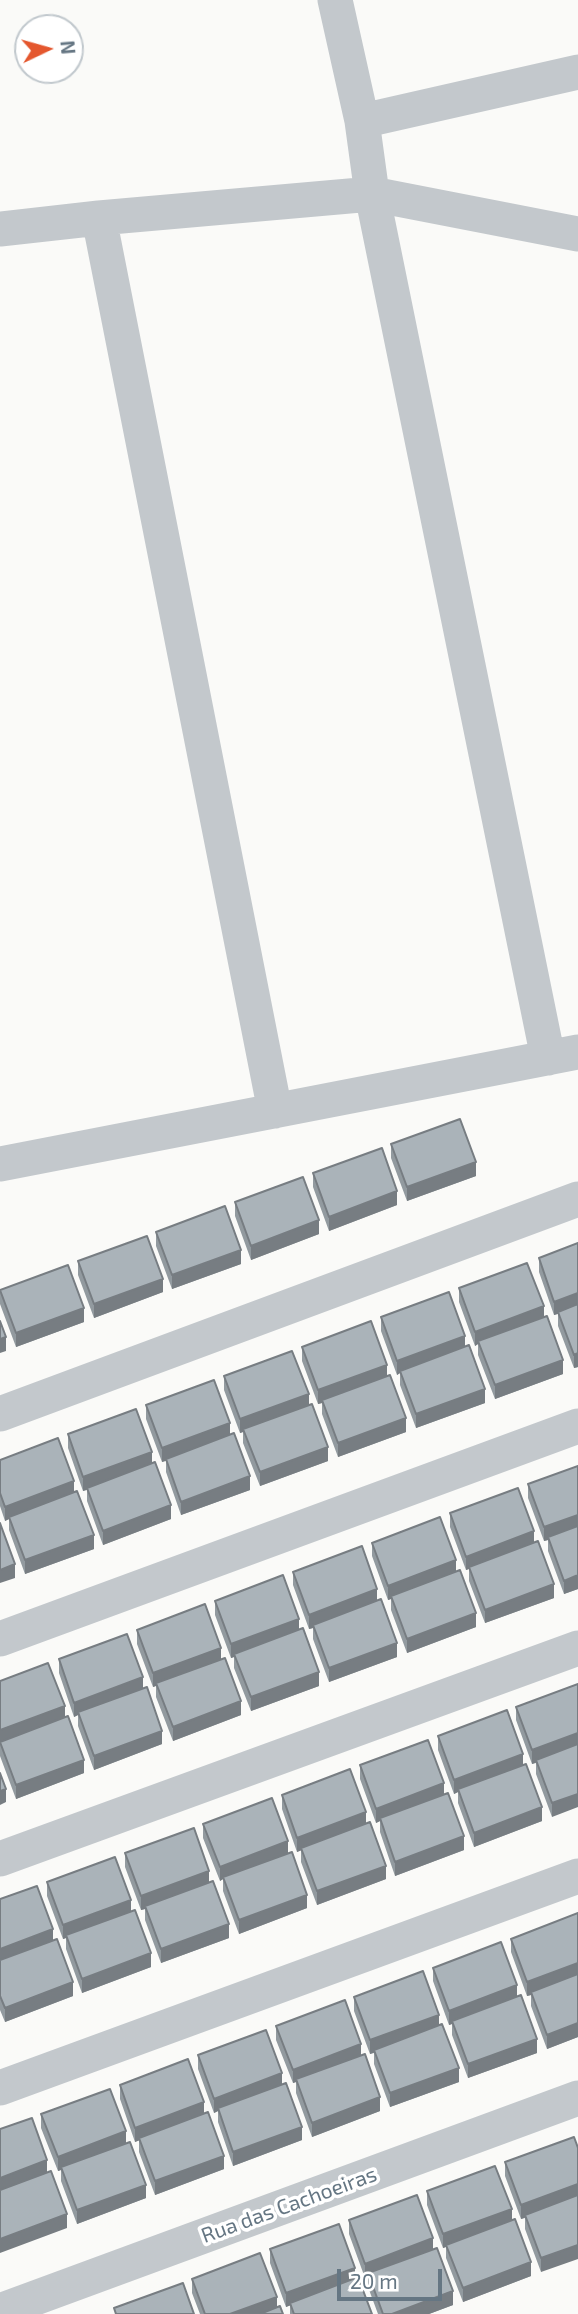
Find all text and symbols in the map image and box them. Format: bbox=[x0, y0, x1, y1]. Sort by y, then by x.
north arrow bbox=[14, 14, 84, 84]
text: N bbox=[56, 39, 80, 55]
street label: Rua das Cachoeiras bbox=[198, 2162, 380, 2248]
scale bar bbox=[340, 2254, 445, 2298]
text: 20 m bbox=[350, 2268, 398, 2293]

